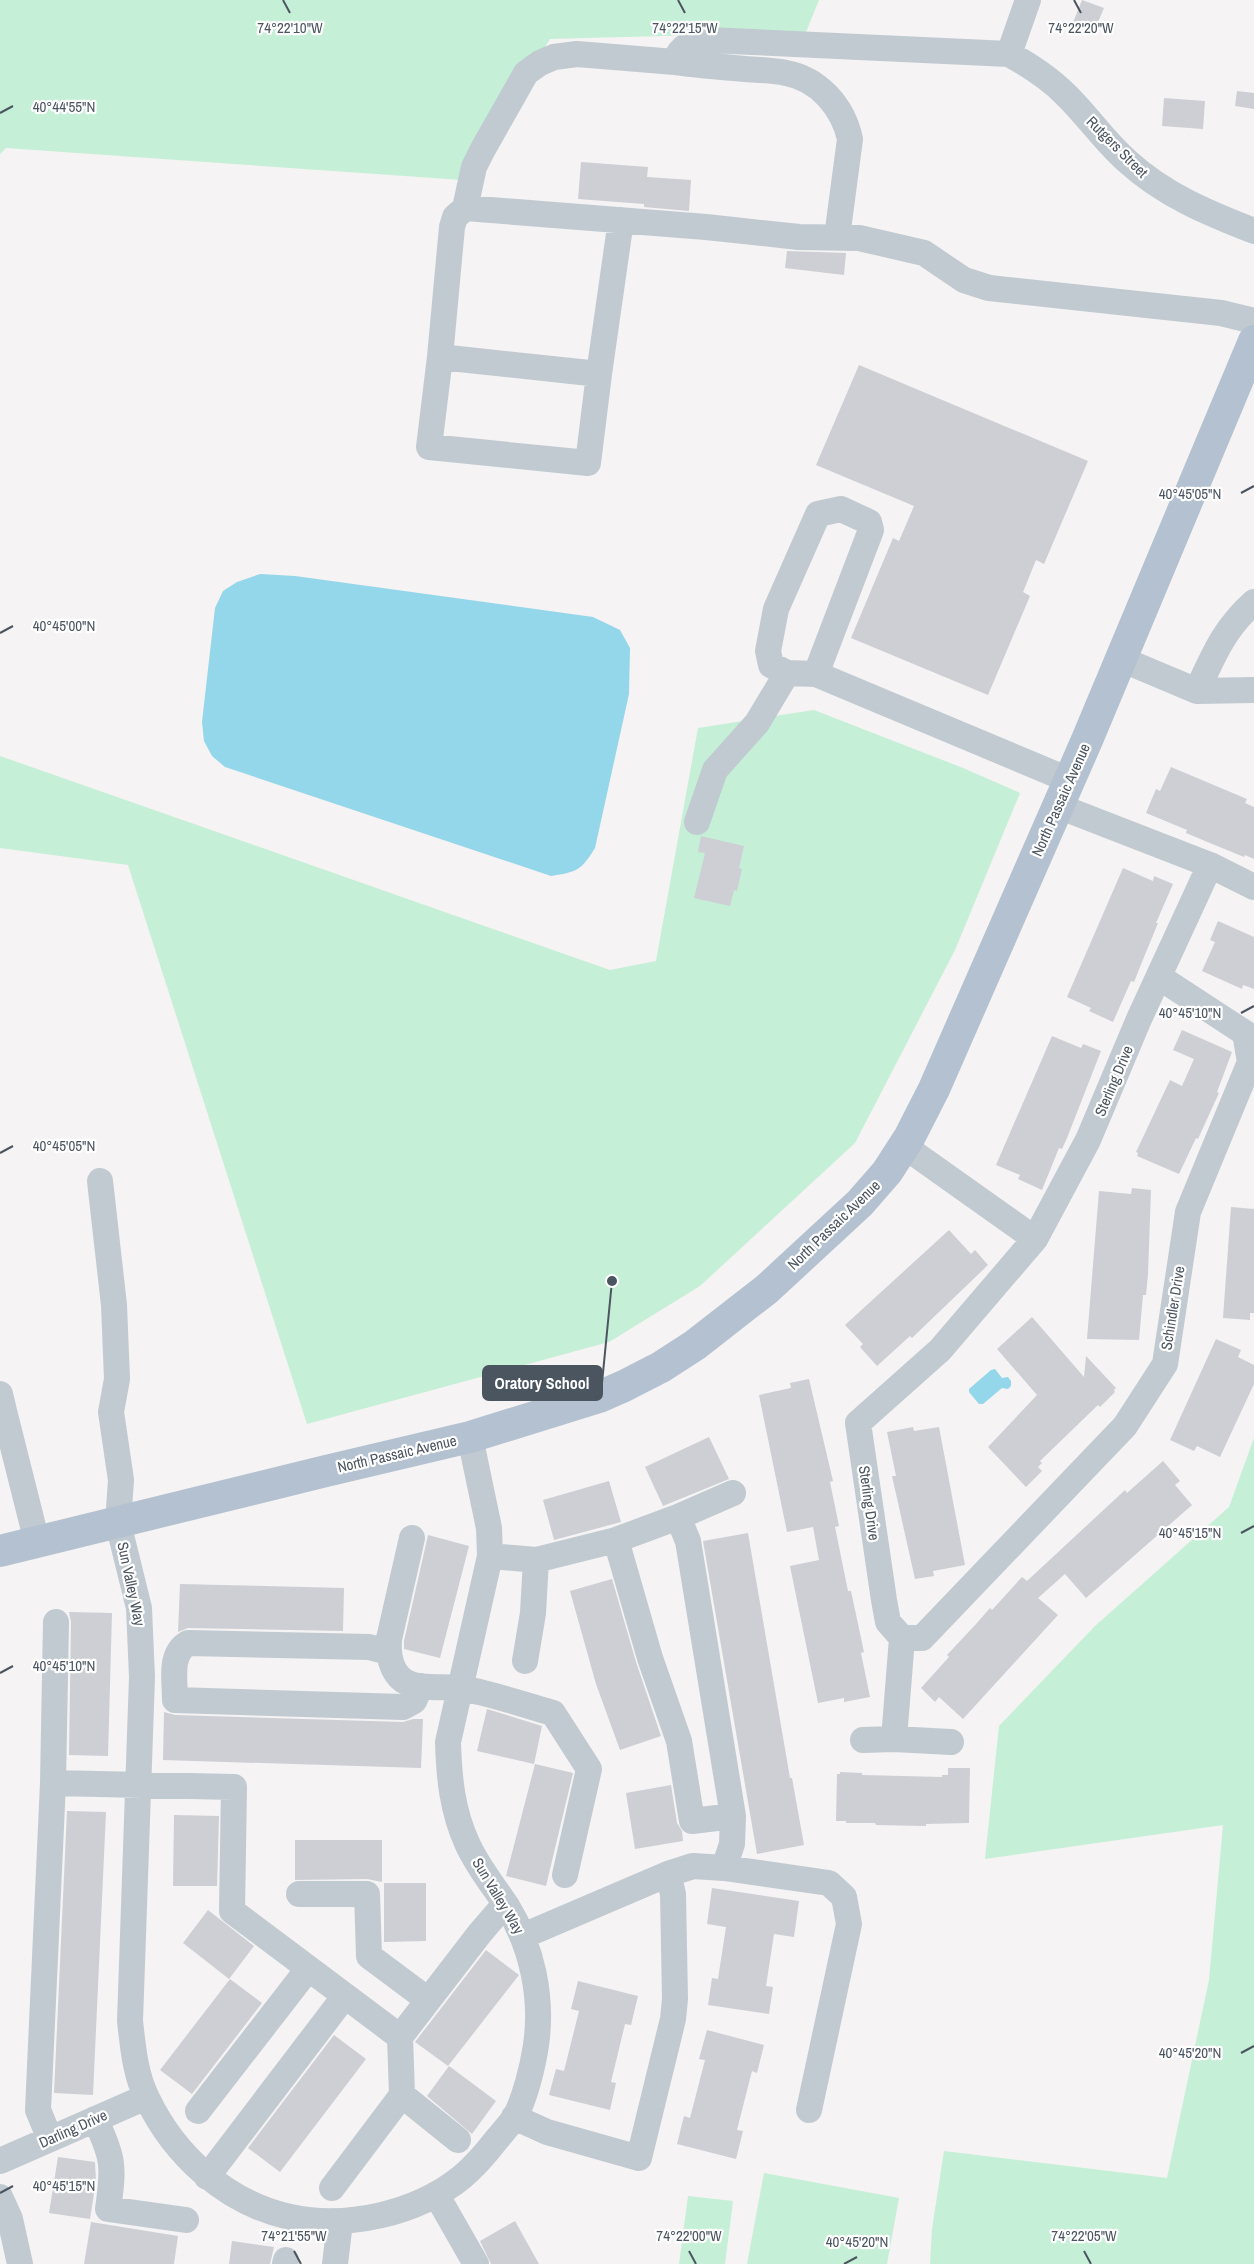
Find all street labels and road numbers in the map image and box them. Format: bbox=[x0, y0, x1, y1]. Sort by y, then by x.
street label: Rutgers Street bbox=[1082, 111, 1153, 183]
street label: North Passaic Avenue bbox=[1026, 740, 1095, 860]
street label: Sterling Drive bbox=[1089, 1042, 1138, 1120]
street label: North Passaic Avenue bbox=[783, 1175, 885, 1274]
street label: Schindler Drive bbox=[1156, 1264, 1190, 1351]
street label: North Passaic Avenue bbox=[335, 1430, 459, 1477]
street label: Sterling Drive bbox=[854, 1464, 885, 1542]
street label: Sun Valley Way bbox=[112, 1540, 151, 1629]
street label: Sun Valley Way bbox=[467, 1854, 530, 1939]
street label: Darling Drive bbox=[35, 2104, 110, 2153]

